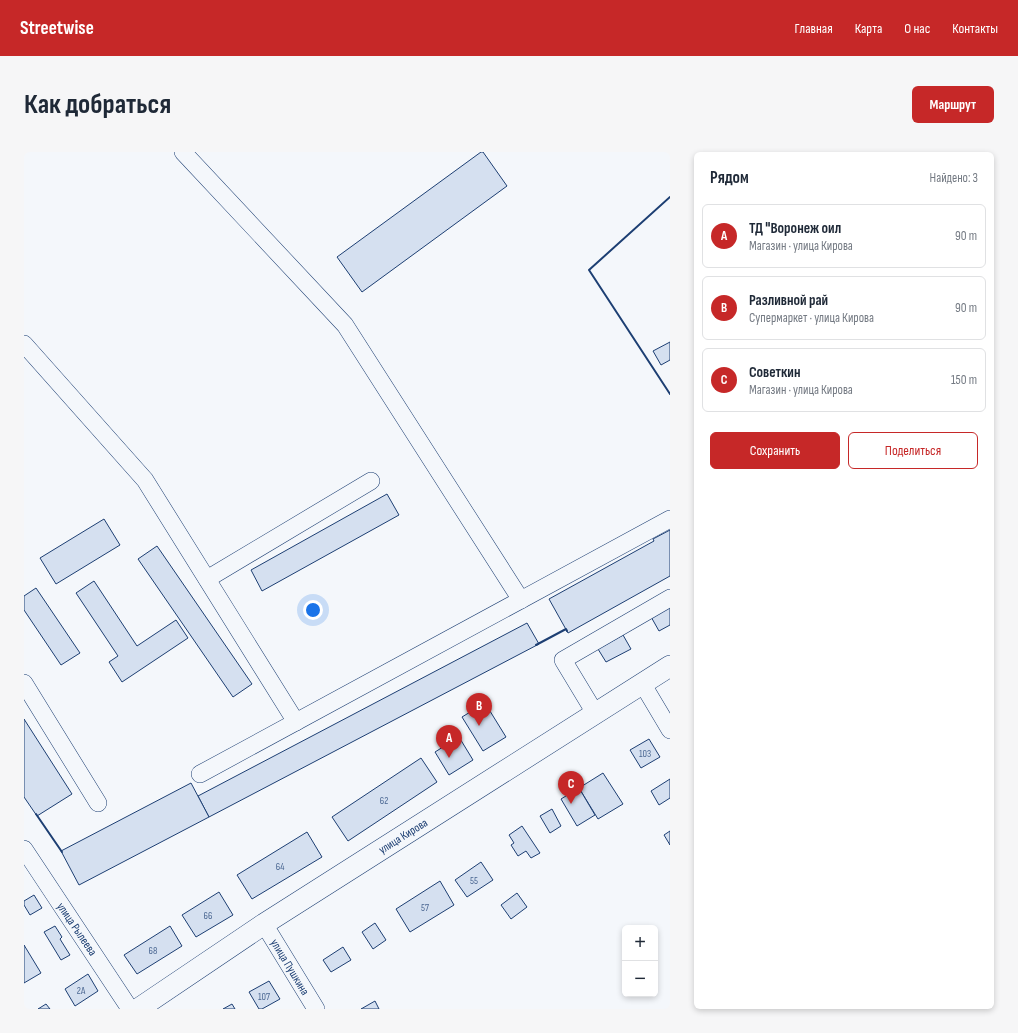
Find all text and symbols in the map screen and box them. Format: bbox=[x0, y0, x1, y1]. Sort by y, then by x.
text: Streetwise bbox=[20, 17, 94, 40]
text: Главная bbox=[795, 20, 833, 37]
text: Карта bbox=[855, 20, 882, 37]
text: О нас bbox=[904, 20, 930, 37]
text: Контакты bbox=[952, 20, 998, 37]
button: Маршрут bbox=[912, 86, 994, 123]
text: Как добраться bbox=[24, 88, 171, 121]
text: Рядом bbox=[710, 168, 749, 188]
text: Найдено: 3 bbox=[930, 170, 978, 186]
text: ТД "Воронеж оил bbox=[749, 219, 841, 238]
text: A bbox=[721, 228, 727, 244]
text: 90 m bbox=[955, 228, 977, 244]
text: Магазин · улица Кирова bbox=[749, 238, 853, 254]
text: Разливной рай bbox=[749, 291, 828, 310]
text: B bbox=[721, 300, 727, 316]
text: 90 m bbox=[955, 300, 977, 316]
text: Супермаркет · улица Кирова bbox=[749, 310, 874, 326]
text: Советкин bbox=[749, 363, 800, 382]
text: C bbox=[721, 372, 727, 388]
text: 150 m bbox=[951, 372, 977, 388]
text: Магазин · улица Кирова bbox=[749, 382, 853, 398]
button: Сохранить bbox=[710, 432, 840, 469]
button: Поделиться bbox=[848, 432, 978, 469]
your location bbox=[303, 600, 323, 620]
pin: B bbox=[466, 693, 492, 726]
pin: A bbox=[436, 725, 462, 758]
house number: 103 bbox=[639, 748, 651, 760]
pin: C bbox=[558, 771, 584, 804]
house number: 62 bbox=[380, 795, 388, 807]
street label: улица Кирова bbox=[376, 815, 431, 857]
house number: 64 bbox=[276, 861, 284, 873]
house number: 55 bbox=[470, 875, 478, 887]
street label: улица Рылеева bbox=[53, 900, 100, 959]
house number: 57 bbox=[421, 902, 429, 914]
house number: 66 bbox=[204, 910, 212, 922]
map controls bbox=[622, 925, 658, 997]
button: + bbox=[622, 925, 658, 961]
street label: улица Пушкина bbox=[267, 936, 312, 998]
house number: 68 bbox=[149, 945, 157, 957]
button: − bbox=[622, 961, 658, 997]
house number: 2А bbox=[77, 985, 86, 997]
house number: 107 bbox=[258, 991, 270, 1003]

